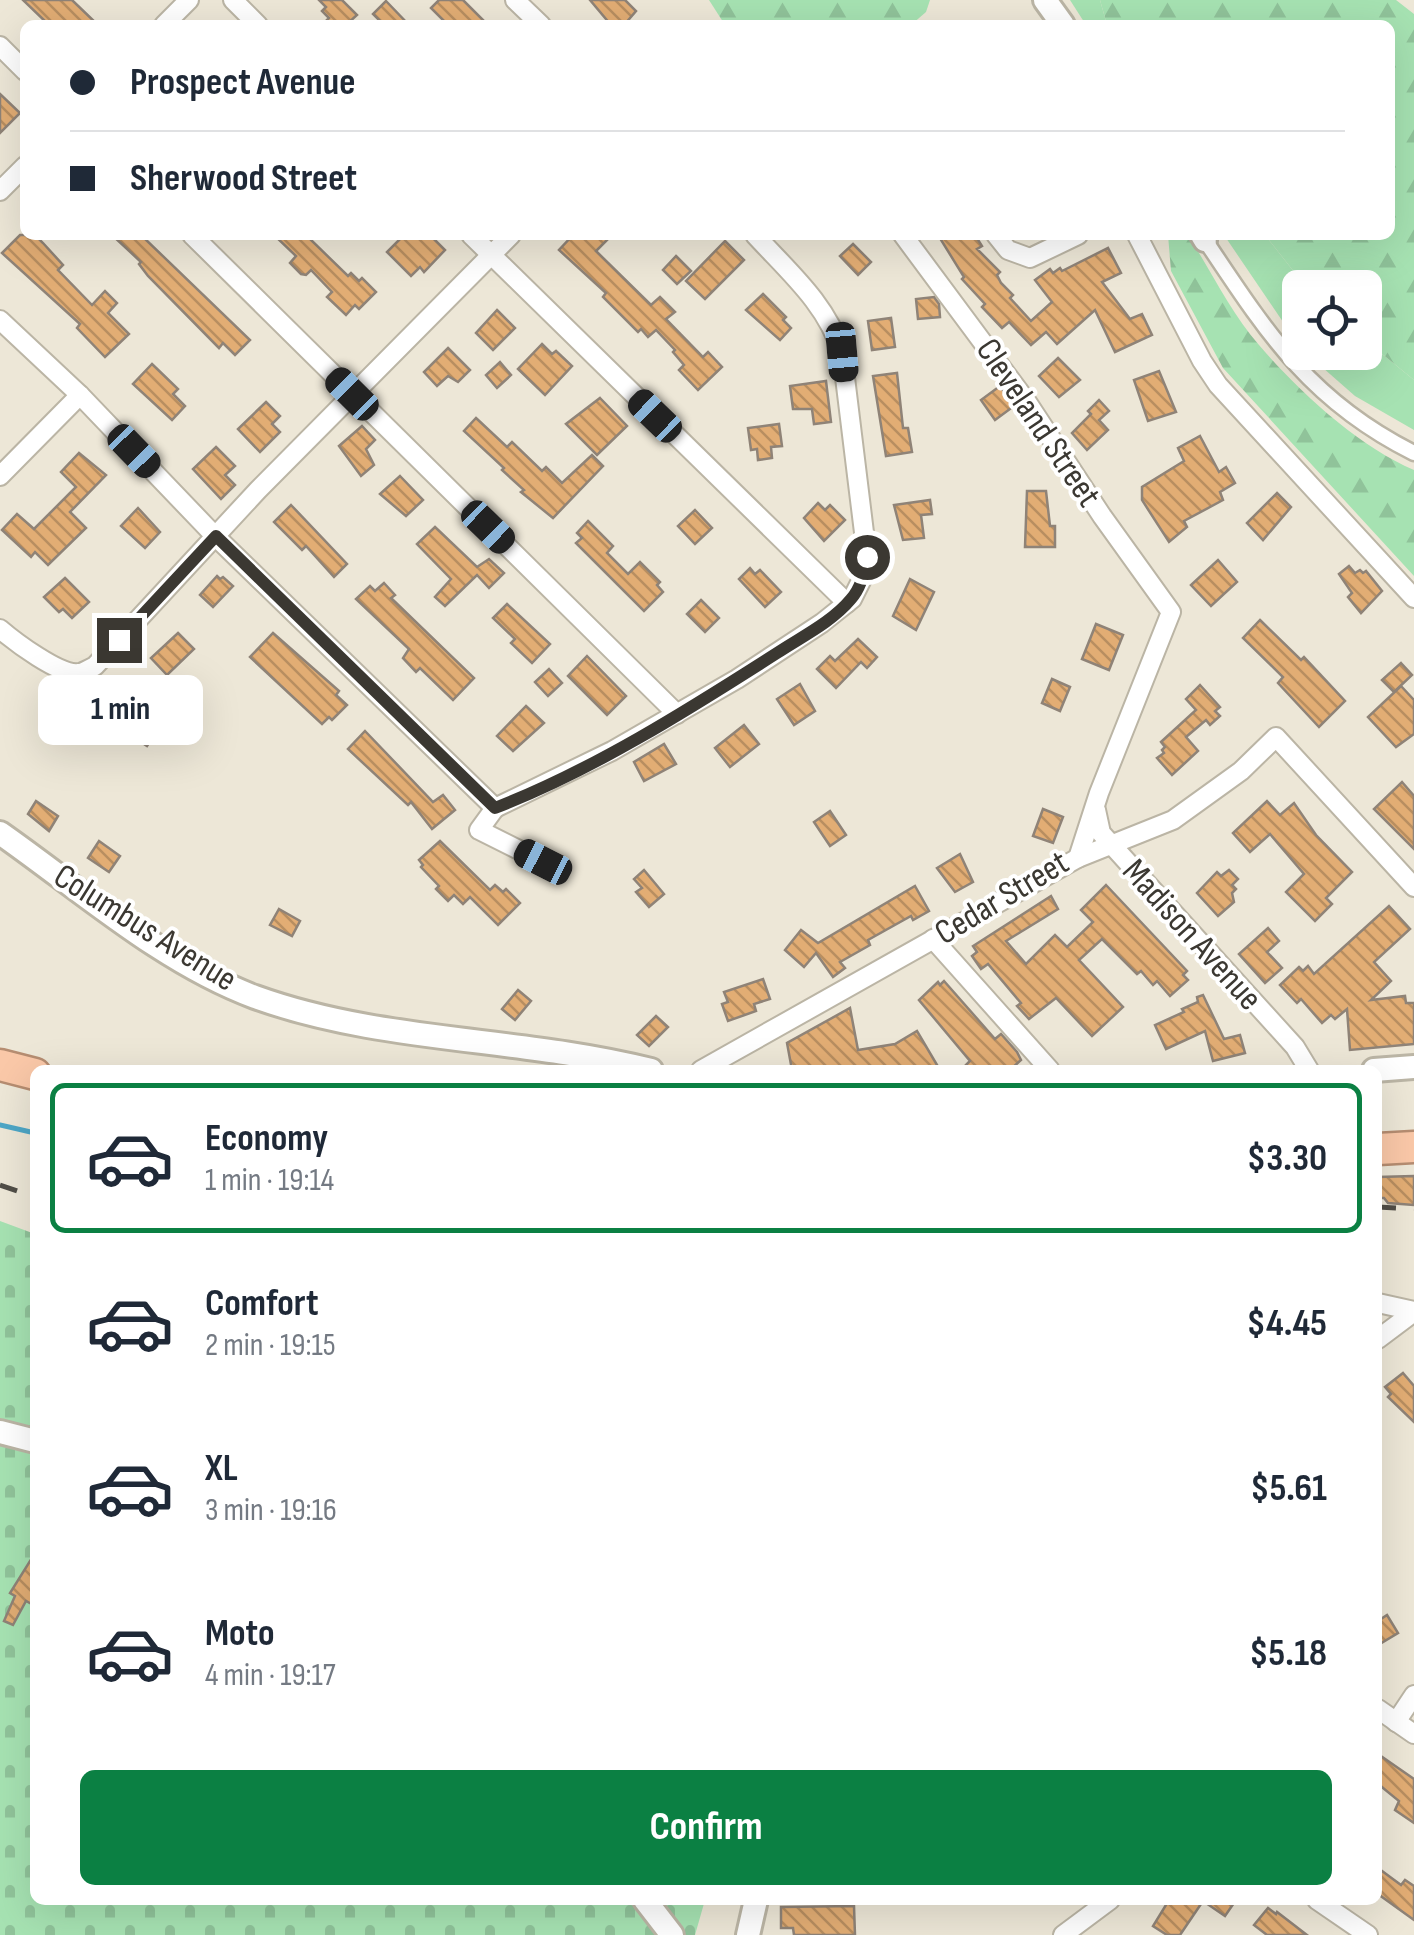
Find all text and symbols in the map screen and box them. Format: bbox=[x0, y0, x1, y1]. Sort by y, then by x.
text: Prospect Avenue bbox=[130, 60, 355, 105]
text: Sherwood Street bbox=[130, 156, 357, 201]
map controls bbox=[1282, 270, 1382, 370]
button: locate bbox=[1282, 270, 1382, 370]
car bbox=[824, 321, 860, 383]
street label: Cleveland Street bbox=[966, 331, 1110, 515]
car bbox=[320, 362, 384, 426]
car bbox=[623, 384, 687, 448]
car bbox=[102, 419, 166, 483]
car bbox=[456, 495, 520, 559]
route start bbox=[845, 535, 890, 580]
route end bbox=[97, 618, 142, 663]
callout: 1 min bbox=[36, 675, 202, 745]
text: 1 min bbox=[91, 690, 150, 729]
car bbox=[509, 835, 577, 889]
street label: Cedar Street bbox=[927, 841, 1077, 955]
street label: Madison Avenue bbox=[1113, 851, 1271, 1019]
street label: Columbus Avenue bbox=[46, 855, 244, 1001]
icon: car bbox=[85, 1113, 175, 1203]
text: Economy bbox=[205, 1116, 328, 1161]
text: $3.30 bbox=[1247, 1136, 1327, 1181]
text: 1 min · 19:14 bbox=[205, 1161, 334, 1200]
icon: car bbox=[85, 1278, 175, 1368]
text: Comfort bbox=[205, 1281, 319, 1326]
text: $4.45 bbox=[1247, 1301, 1327, 1346]
text: 2 min · 19:15 bbox=[205, 1326, 335, 1365]
icon: car bbox=[85, 1443, 175, 1533]
text: XL bbox=[205, 1446, 238, 1491]
text: $5.61 bbox=[1250, 1466, 1327, 1511]
text: 3 min · 19:16 bbox=[205, 1491, 337, 1530]
icon: car bbox=[85, 1608, 175, 1698]
text: Moto bbox=[205, 1611, 275, 1656]
text: $5.18 bbox=[1249, 1631, 1327, 1676]
text: 4 min · 19:17 bbox=[205, 1656, 336, 1695]
button: Confirm bbox=[80, 1770, 1332, 1885]

